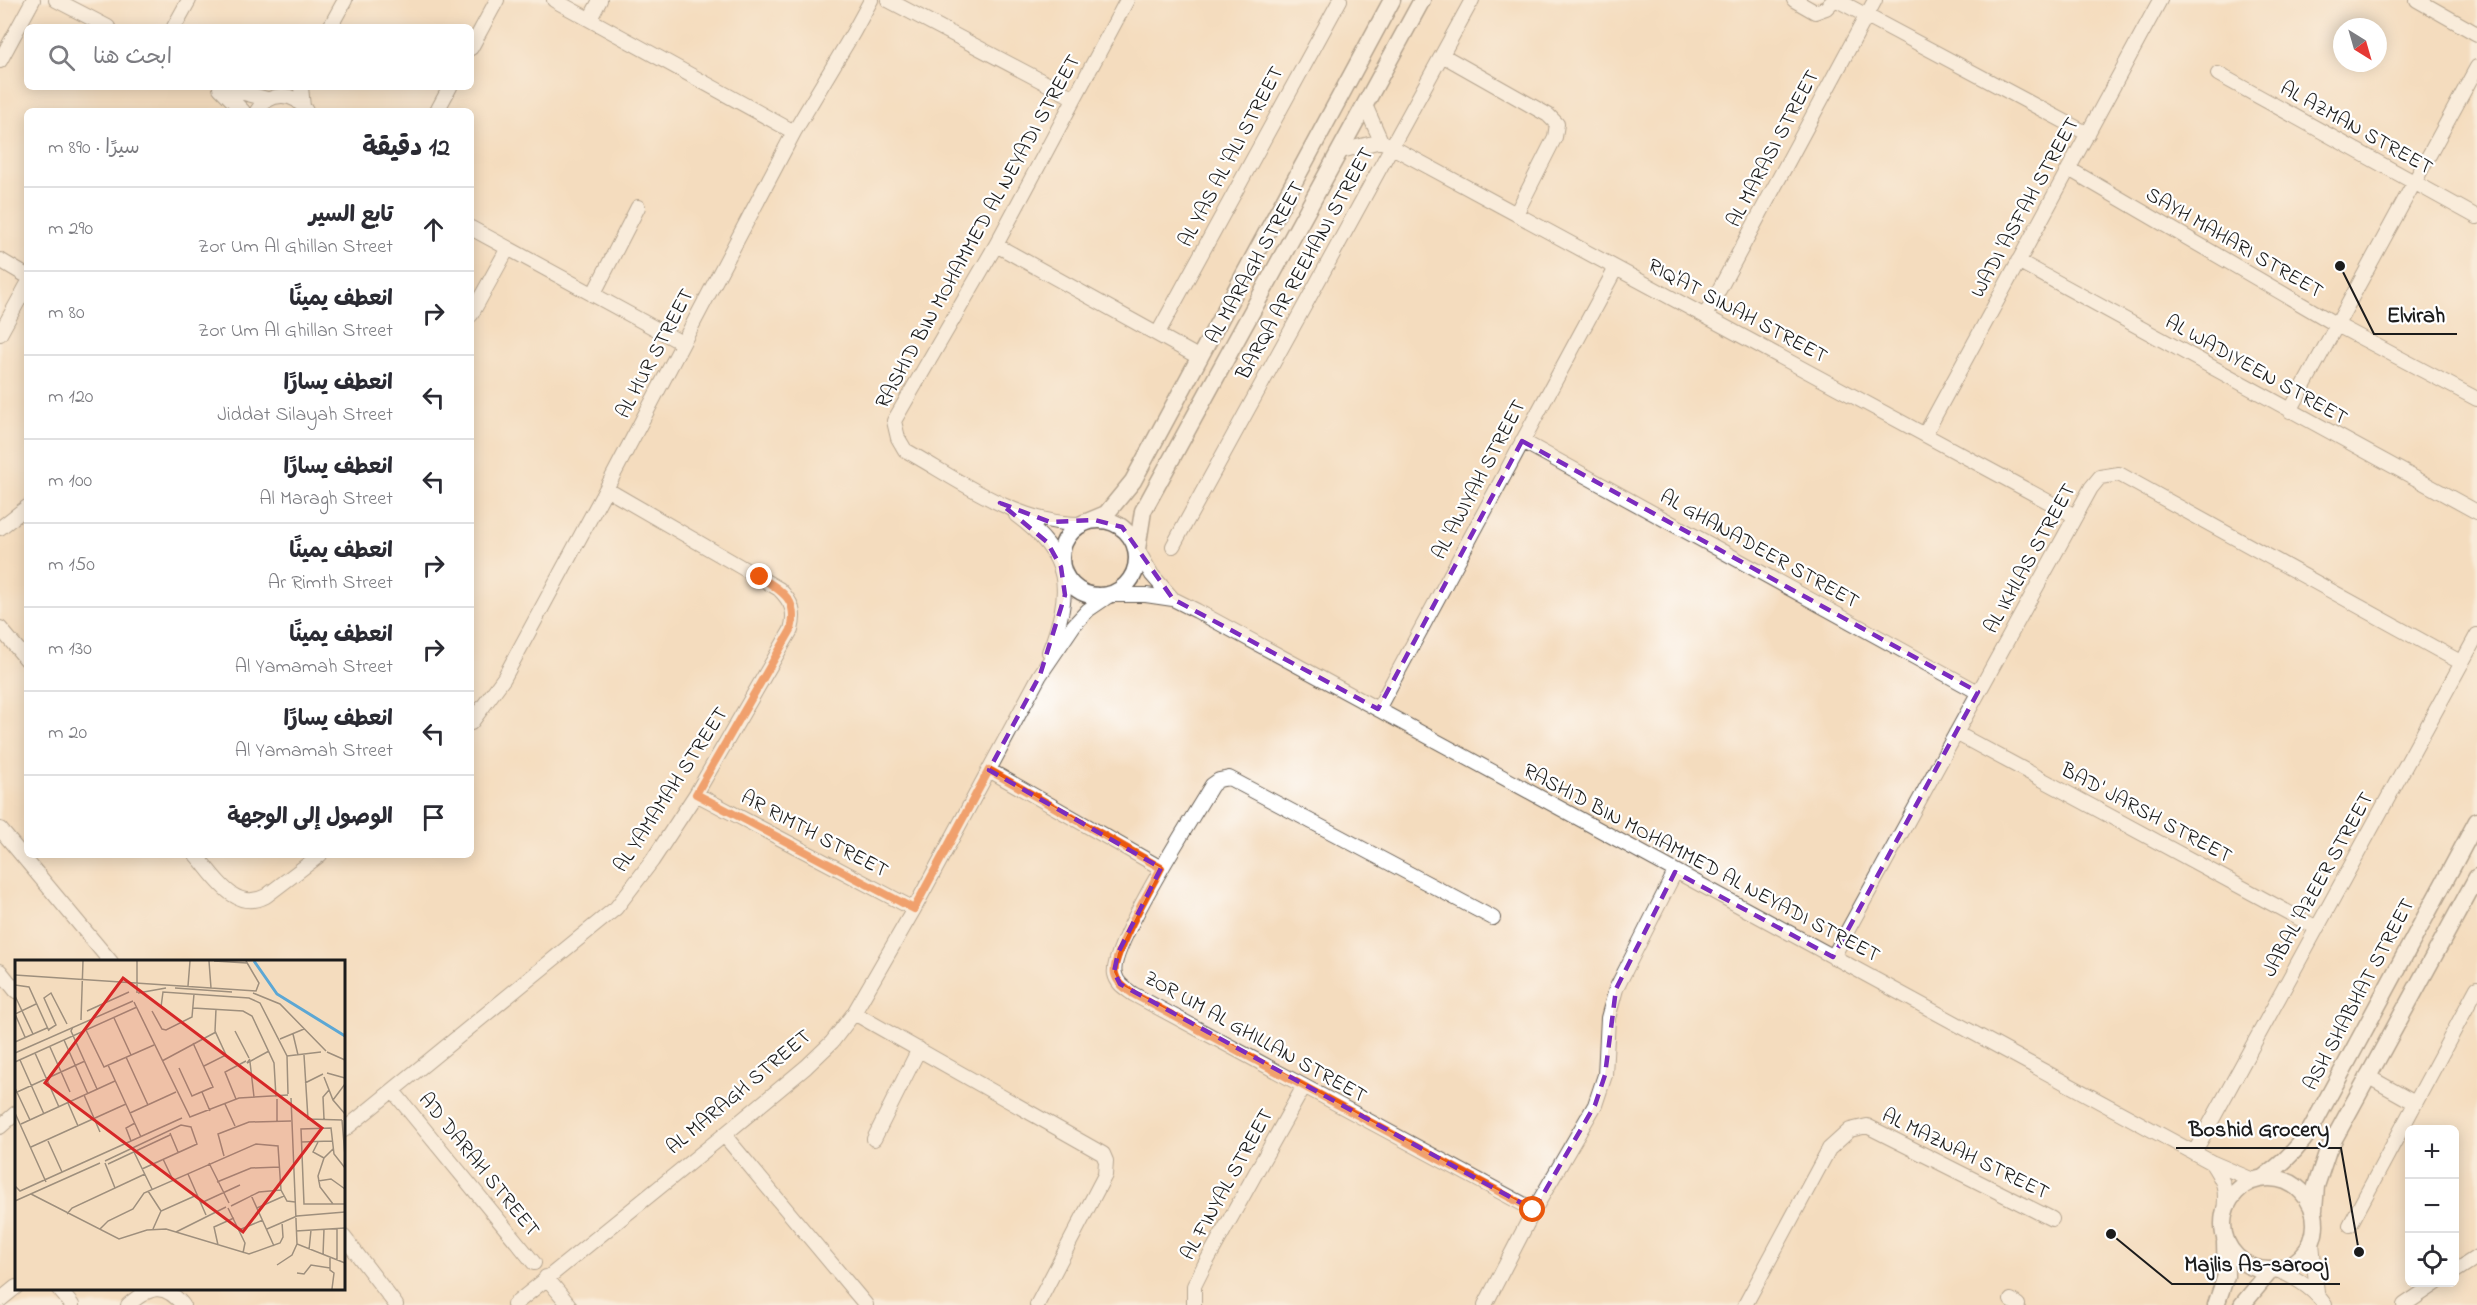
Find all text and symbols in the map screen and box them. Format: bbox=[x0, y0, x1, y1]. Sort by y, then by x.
north arrow bbox=[2333, 18, 2387, 72]
search box bbox=[24, 24, 474, 90]
icon: search bbox=[45, 41, 78, 74]
text: ابحث هنا bbox=[93, 42, 172, 74]
street label: RASHID BIN MOHAMMED AL NEYADI STREET bbox=[869, 50, 1089, 414]
street label: AL YAS AL 'ALI STREET bbox=[1171, 61, 1292, 253]
street label: AL MARASI STREET bbox=[1720, 65, 1828, 233]
street label: AL AZMAN STREET bbox=[2274, 74, 2438, 183]
street label: WADI 'ASFAH STREET bbox=[1964, 112, 2088, 304]
text: 12 دقيقة bbox=[362, 130, 450, 168]
text: سيرًا · 890 m bbox=[48, 134, 140, 163]
street label: BARQA AR REEHANI STREET bbox=[1229, 142, 1382, 387]
street label: AL MARAGH STREET bbox=[1199, 176, 1313, 350]
street label: SAYH MAHARI STREET bbox=[2140, 181, 2328, 307]
text: تابع السير bbox=[309, 200, 393, 232]
icon: ahead bbox=[417, 213, 450, 246]
text: 290 m bbox=[48, 215, 93, 244]
text: Zor Um Al Ghillan Street bbox=[198, 233, 393, 262]
street label: RIQ'AT SINAH STREET bbox=[1642, 252, 1832, 372]
text: انعطف يمينًا bbox=[289, 284, 393, 316]
street label: AL HUR STREET bbox=[609, 284, 703, 424]
callout: Elvirah bbox=[2374, 294, 2457, 334]
icon: right bbox=[417, 297, 450, 330]
text: 80 m bbox=[48, 299, 85, 328]
text: Elvirah bbox=[2387, 301, 2445, 333]
street label: AL WADIYEEN STREET bbox=[2159, 308, 2353, 433]
text: Zor Um Al Ghillan Street bbox=[198, 317, 393, 346]
text: انعطف يسارًا bbox=[284, 368, 393, 400]
icon: left bbox=[417, 381, 450, 414]
text: 120 m bbox=[48, 383, 93, 412]
street label: AL 'AWIYAH STREET bbox=[1425, 395, 1535, 565]
text: Jiddat Silayah Street bbox=[217, 401, 393, 430]
text: انعطف يسارًا bbox=[284, 452, 393, 484]
icon: left bbox=[417, 465, 450, 498]
text: 100 m bbox=[48, 467, 92, 496]
street label: AL IKHLAS STREET bbox=[1977, 479, 2084, 639]
street label: AL GHANADEER STREET bbox=[1654, 482, 1864, 617]
text: Al Maragh Street bbox=[259, 485, 393, 514]
text: انعطف يمينًا bbox=[289, 536, 393, 568]
icon: right bbox=[417, 549, 450, 582]
text: 150 m bbox=[48, 551, 95, 580]
route end bbox=[746, 563, 772, 589]
text: Ar Rimth Street bbox=[268, 569, 393, 598]
text: انعطف يمينًا bbox=[289, 620, 393, 652]
icon: right bbox=[417, 633, 450, 666]
text: 130 m bbox=[48, 635, 92, 664]
text: Al Yamamah Street bbox=[235, 653, 393, 682]
street label: AL YAMAMAH STREET bbox=[607, 701, 737, 879]
text: انعطف يسارًا bbox=[284, 704, 393, 736]
icon: left bbox=[417, 717, 450, 750]
text: 20 m bbox=[48, 719, 87, 748]
text: Al Yamamah Street bbox=[235, 737, 393, 766]
street label: BAD' JARSH STREET bbox=[2054, 755, 2237, 872]
street label: RASHID BIN MOHAMMED AL NEYADI STREET bbox=[1517, 756, 1885, 971]
street label: AR RIMTH STREET bbox=[735, 783, 893, 886]
street label: JABAL 'AZEER STREET bbox=[2255, 787, 2382, 983]
icon: arrive bbox=[417, 801, 450, 834]
text: الوصول إلى الوجهة bbox=[227, 802, 393, 834]
street label: ASH SHABHAT STREET bbox=[2296, 894, 2423, 1096]
inset map bbox=[15, 960, 345, 1290]
street label: ZOR UM AL GHILLAN STREET bbox=[1138, 964, 1372, 1112]
street label: AL MARAGH STREET bbox=[660, 1023, 818, 1162]
street label: AD DARAH STREET bbox=[411, 1086, 546, 1244]
street label: AL MAZNAH STREET bbox=[1876, 1101, 2054, 1208]
street label: AL FINYAL STREET bbox=[1174, 1104, 1282, 1266]
callout: Boshid Grocery bbox=[2176, 1108, 2341, 1148]
text: Boshid Grocery bbox=[2188, 1115, 2329, 1148]
map controls bbox=[2405, 1125, 2459, 1287]
button: + bbox=[2405, 1125, 2459, 1179]
button: − bbox=[2405, 1179, 2459, 1233]
route start bbox=[1519, 1196, 1545, 1222]
button: locate bbox=[2405, 1233, 2459, 1287]
callout: Majlis As-sarooj bbox=[2172, 1244, 2340, 1284]
text: Majlis As-sarooj bbox=[2184, 1250, 2329, 1282]

